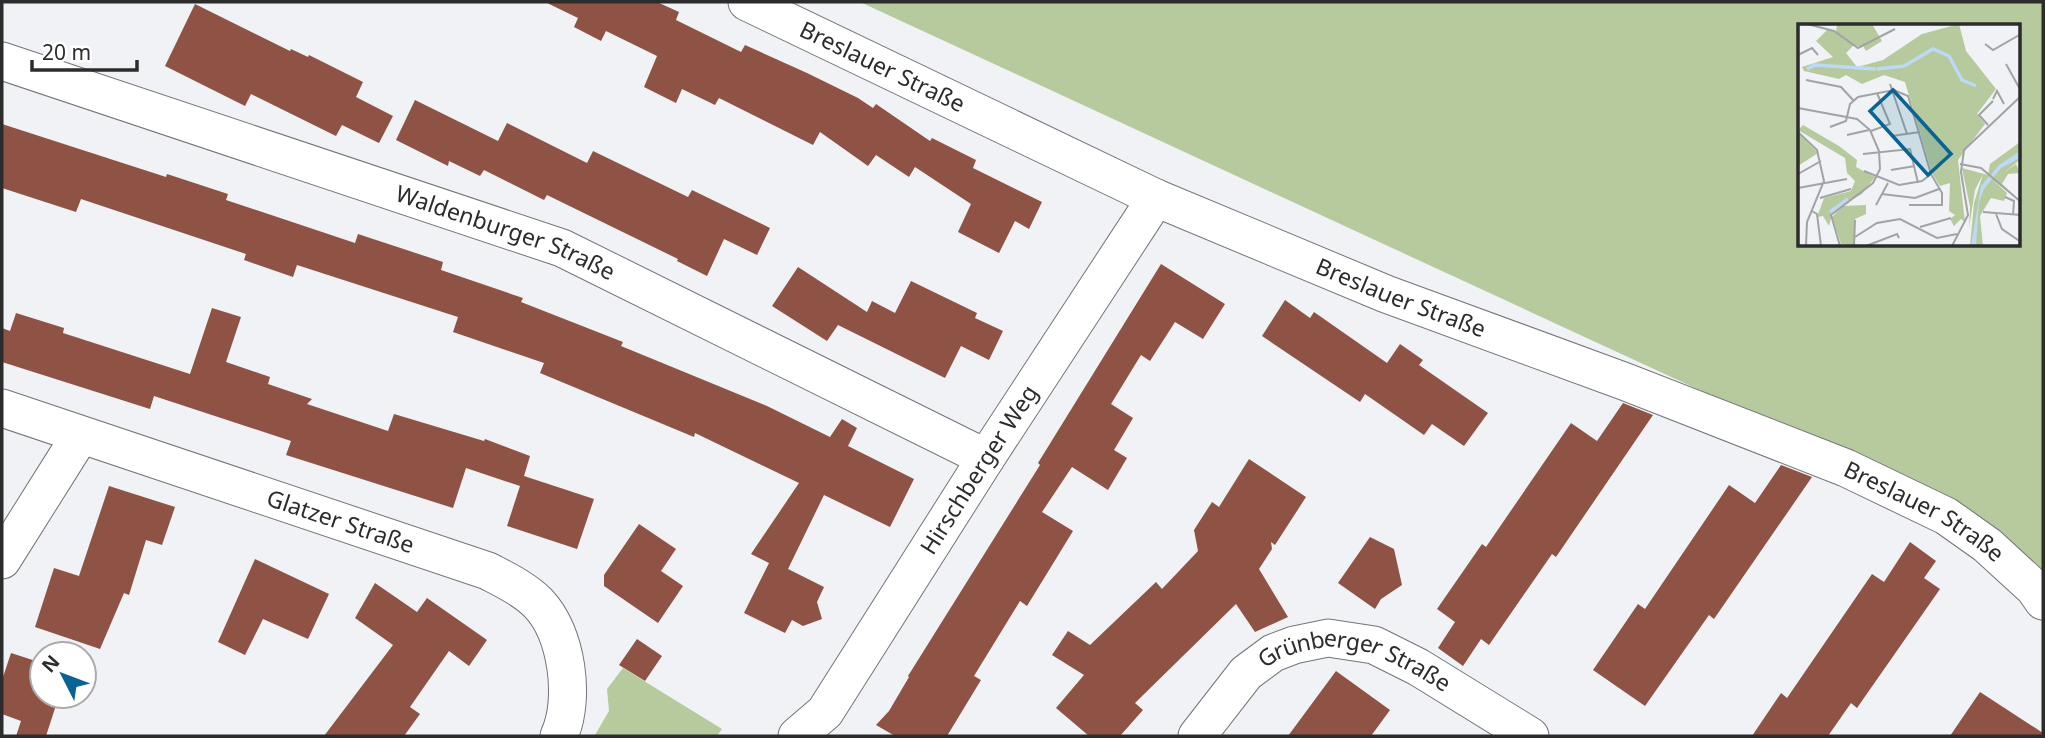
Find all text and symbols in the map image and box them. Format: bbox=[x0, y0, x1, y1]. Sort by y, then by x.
street label: Breslauer Straße bbox=[795, 13, 971, 119]
inset map bbox=[1798, 24, 2021, 247]
scale bar bbox=[32, 28, 136, 72]
text: 20 m bbox=[42, 38, 91, 66]
street label: Waldenburger Straße bbox=[392, 177, 621, 287]
street label: Breslauer Straße bbox=[1311, 250, 1491, 344]
street label: Hirschberger Weg bbox=[912, 378, 1045, 560]
street label: Breslauer Straße bbox=[1839, 452, 2012, 568]
street label: Glatzer Straße bbox=[263, 481, 419, 560]
street label: Grünberger Straße bbox=[1250, 621, 1457, 699]
north arrow bbox=[28, 640, 98, 710]
text: N bbox=[36, 649, 65, 678]

